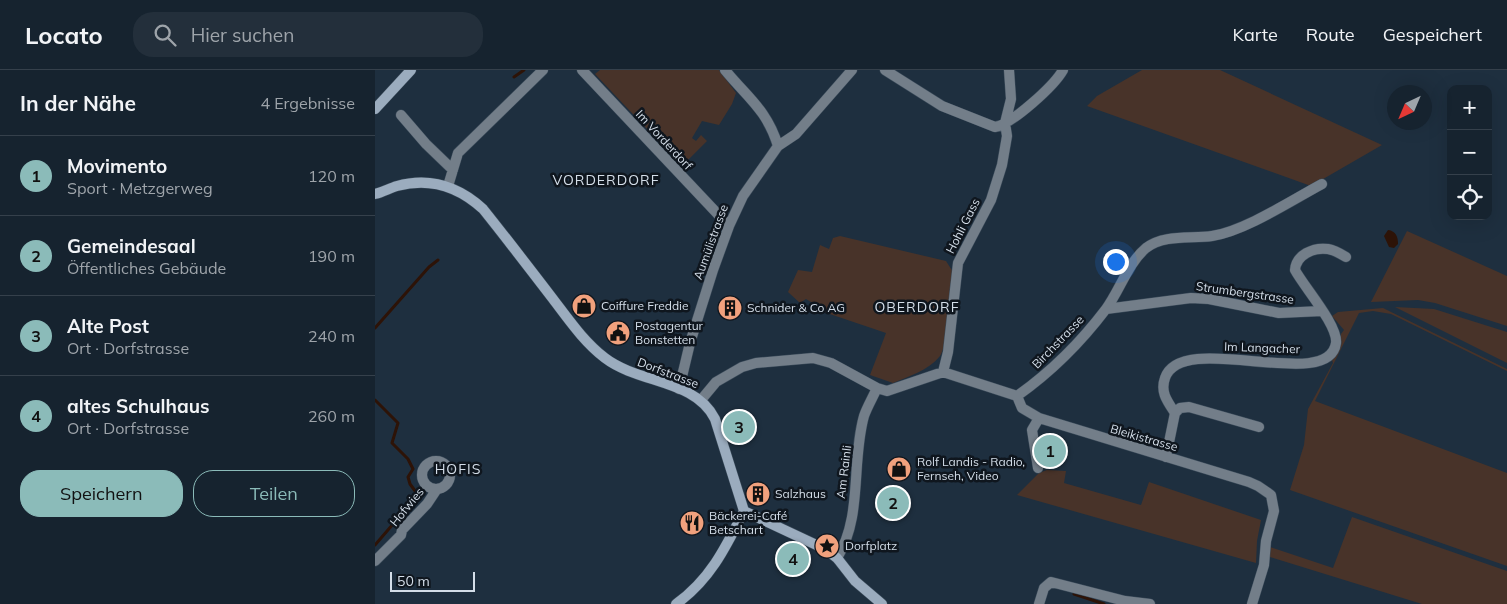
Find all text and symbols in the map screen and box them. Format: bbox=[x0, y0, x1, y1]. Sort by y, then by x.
search box bbox=[133, 12, 483, 57]
text: Locato bbox=[25, 20, 103, 50]
icon: search bbox=[151, 21, 179, 49]
text: Hier suchen bbox=[191, 23, 294, 47]
text: Karte bbox=[1233, 23, 1278, 46]
text: Route bbox=[1306, 23, 1355, 46]
text: Gespeichert bbox=[1383, 23, 1482, 46]
north arrow bbox=[1387, 85, 1432, 130]
map controls bbox=[1447, 85, 1492, 220]
button: + bbox=[1447, 85, 1492, 130]
text: In der Nähe bbox=[20, 90, 136, 116]
text: 4 Ergebnisse bbox=[260, 93, 355, 113]
street label: Im Vorderdorf bbox=[633, 107, 697, 173]
button: − bbox=[1447, 130, 1492, 175]
text: Movimento bbox=[67, 154, 167, 178]
text: 1 bbox=[31, 166, 41, 186]
text: 120 m bbox=[308, 166, 355, 186]
district label: VORDERDORF bbox=[552, 171, 660, 189]
button: locate bbox=[1447, 175, 1492, 220]
text: Sport · Metzgerweg bbox=[67, 178, 213, 198]
street label: Hohli Gass bbox=[942, 196, 983, 256]
street label: Aumülistrasse bbox=[690, 202, 731, 281]
text: Gemeindesaal bbox=[67, 234, 196, 258]
text: 2 bbox=[31, 246, 41, 266]
text: 190 m bbox=[308, 246, 355, 266]
your location bbox=[1103, 249, 1129, 275]
text: Öffentliches Gebäude bbox=[67, 258, 226, 278]
street label: Strumbergstrasse bbox=[1195, 278, 1295, 307]
shop icon: Coiffure Freddie bbox=[571, 293, 597, 319]
building icon: Schnider & Co AG bbox=[717, 295, 743, 321]
place label: Coiffure Freddie bbox=[601, 298, 689, 313]
district label: OBERDORF bbox=[874, 298, 960, 316]
place label: Schnider & Co AG bbox=[747, 300, 845, 315]
street label: Birchstrasse bbox=[1029, 312, 1087, 371]
text: Alte Post bbox=[67, 314, 149, 338]
place label: Postagentur Bonstetten bbox=[635, 318, 704, 347]
public building icon: Postagentur Bonstetten bbox=[605, 320, 631, 346]
text: 3 bbox=[31, 326, 41, 346]
text: 240 m bbox=[308, 326, 355, 346]
text: Ort · Dorfstrasse bbox=[67, 338, 189, 358]
street label: Im Langacher bbox=[1224, 339, 1301, 356]
street label: Dorfstrasse bbox=[635, 354, 701, 391]
text: altes Schulhaus bbox=[67, 394, 210, 418]
text: 4 bbox=[31, 406, 41, 426]
text: 260 m bbox=[308, 406, 355, 426]
pin: 3 bbox=[723, 408, 755, 446]
text: Ort · Dorfstrasse bbox=[67, 418, 189, 438]
street label: Bleikistrasse bbox=[1109, 421, 1180, 454]
pin: 1 bbox=[1034, 432, 1066, 470]
street label: Am Rainli bbox=[833, 444, 854, 499]
place label: Rolf Landis - Radio, Fernseh, Video bbox=[917, 454, 1025, 483]
shop icon: Rolf Landis - Radio, Fernseh, Video bbox=[886, 456, 912, 482]
district label: HOFIS bbox=[435, 460, 481, 478]
button: Speichern bbox=[20, 470, 183, 517]
button: Teilen bbox=[193, 470, 355, 517]
building icon: Salzhaus bbox=[745, 481, 771, 507]
street label: Hofwies bbox=[386, 484, 427, 529]
pin: 2 bbox=[877, 484, 909, 522]
place label: Salzhaus bbox=[775, 486, 826, 501]
place label: Bäckerei-Café Betschart bbox=[709, 508, 787, 537]
restaurant icon: Bäckerei-Café Betschart bbox=[679, 510, 705, 536]
place icon: Dorfplatz bbox=[814, 533, 840, 559]
place label: Dorfplatz bbox=[845, 538, 897, 553]
pin: 4 bbox=[777, 540, 809, 578]
scale bar bbox=[390, 569, 475, 592]
text: 50 m bbox=[397, 572, 430, 590]

